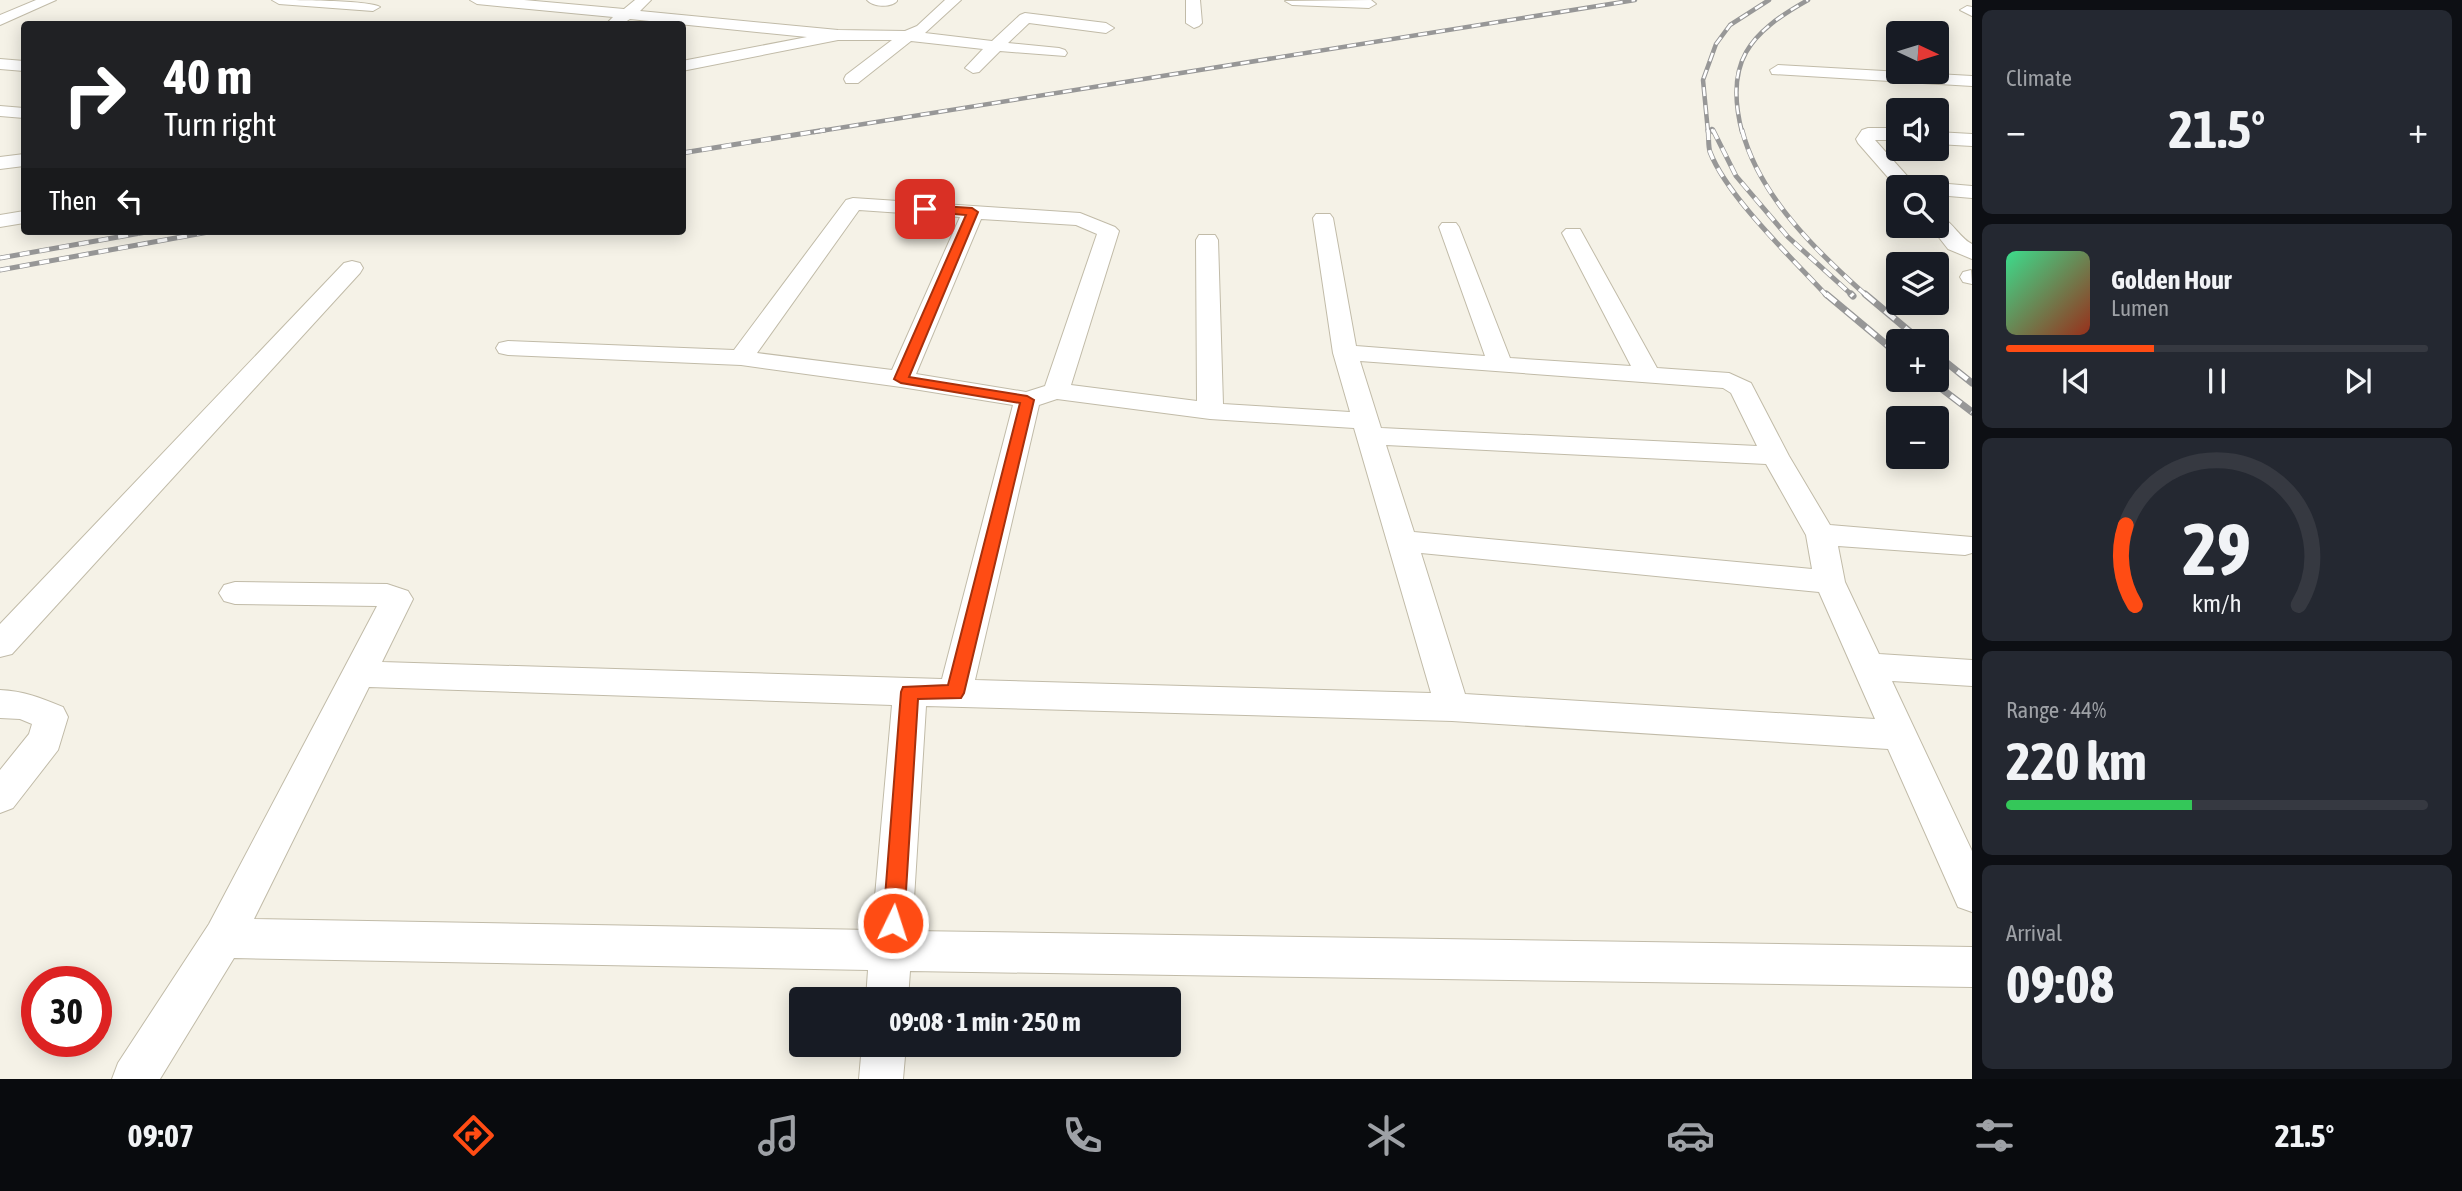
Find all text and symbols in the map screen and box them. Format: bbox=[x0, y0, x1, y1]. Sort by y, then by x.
north arrow bbox=[1886, 21, 1950, 84]
map controls bbox=[1886, 21, 1949, 469]
text: 40 m bbox=[164, 48, 252, 104]
icon: right bbox=[49, 49, 140, 140]
text: Climate bbox=[2006, 65, 2072, 91]
button: sound bbox=[1886, 98, 1949, 161]
text: 21.5° bbox=[2169, 99, 2265, 159]
text: Turn right bbox=[164, 106, 277, 143]
text: − bbox=[2006, 108, 2026, 151]
text: + bbox=[2408, 108, 2428, 151]
button: search bbox=[1886, 175, 1949, 238]
pin bbox=[895, 179, 955, 239]
icon: left bbox=[111, 182, 149, 220]
text: Then bbox=[49, 186, 97, 216]
icon: arrive bbox=[906, 190, 944, 228]
button: layers bbox=[1886, 252, 1949, 315]
text: Golden Hour bbox=[2111, 265, 2231, 295]
text: Lumen bbox=[2111, 295, 2169, 321]
button: + bbox=[1886, 329, 1949, 392]
icon: previous bbox=[2057, 362, 2095, 400]
icon: pause bbox=[2198, 362, 2236, 400]
icon: next bbox=[2339, 362, 2377, 400]
button: − bbox=[1886, 406, 1949, 469]
text: 29 bbox=[2183, 508, 2251, 591]
text: km/h bbox=[2192, 589, 2242, 617]
text: Range · 44% bbox=[2006, 697, 2106, 723]
text: 220 km bbox=[2006, 731, 2147, 791]
position arrow bbox=[856, 886, 930, 960]
text: Arrival bbox=[2006, 920, 2062, 946]
text: 09:08 bbox=[2006, 954, 2114, 1014]
speed limit sign: 30 bbox=[21, 966, 112, 1057]
text: 09:08 · 1 min · 250 m bbox=[889, 1007, 1081, 1037]
icon: directions bbox=[449, 1111, 498, 1160]
icon: music bbox=[754, 1111, 803, 1160]
icon: phone bbox=[1058, 1111, 1107, 1160]
icon: climate bbox=[1362, 1111, 1411, 1160]
icon: car bbox=[1666, 1111, 1715, 1160]
icon: filters bbox=[1970, 1111, 2019, 1160]
text: 09:07 bbox=[128, 1117, 194, 1154]
text: 21.5° bbox=[2275, 1117, 2334, 1154]

